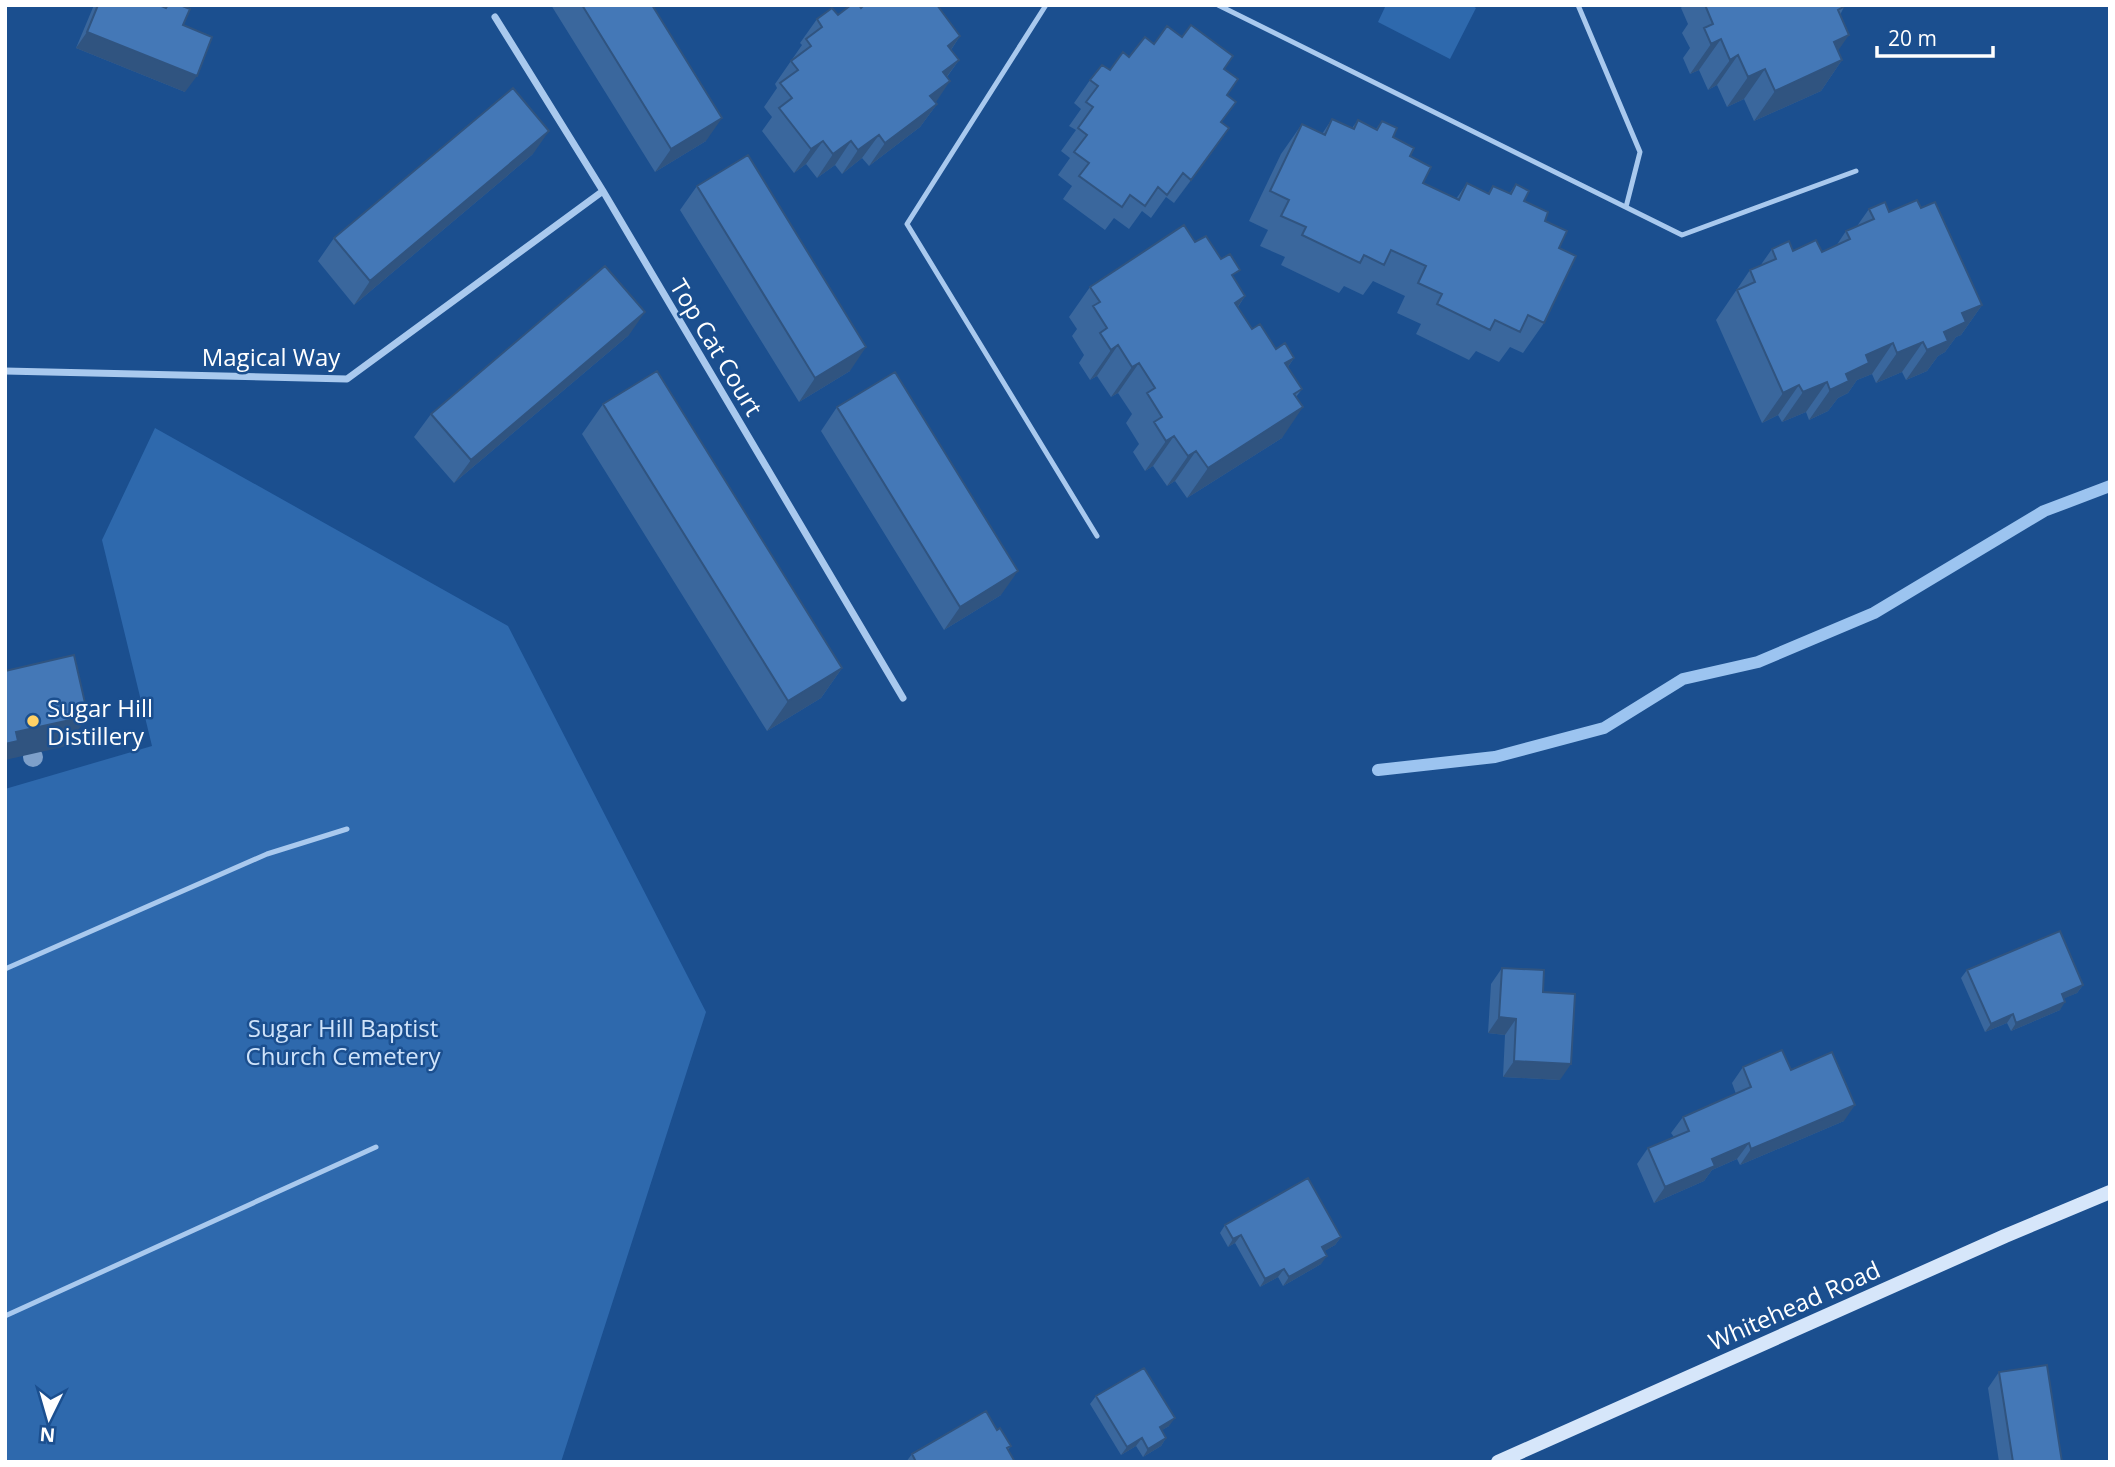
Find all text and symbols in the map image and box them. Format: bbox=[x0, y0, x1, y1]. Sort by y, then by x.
scale bar bbox=[1877, 14, 1993, 58]
text: 20 m bbox=[1888, 24, 1937, 52]
street label: Top Cat Court bbox=[663, 272, 771, 422]
street label: Magical Way bbox=[202, 340, 341, 373]
place label: Sugar Hill Distillery bbox=[47, 691, 153, 752]
marker: Sugar Hill Distillery bbox=[25, 713, 41, 729]
park label: Sugar Hill Baptist Church Cemetery bbox=[246, 1011, 441, 1072]
street label: Whitehead Road bbox=[1703, 1252, 1885, 1358]
north arrow bbox=[14, 1383, 84, 1453]
text: N bbox=[39, 1421, 56, 1449]

